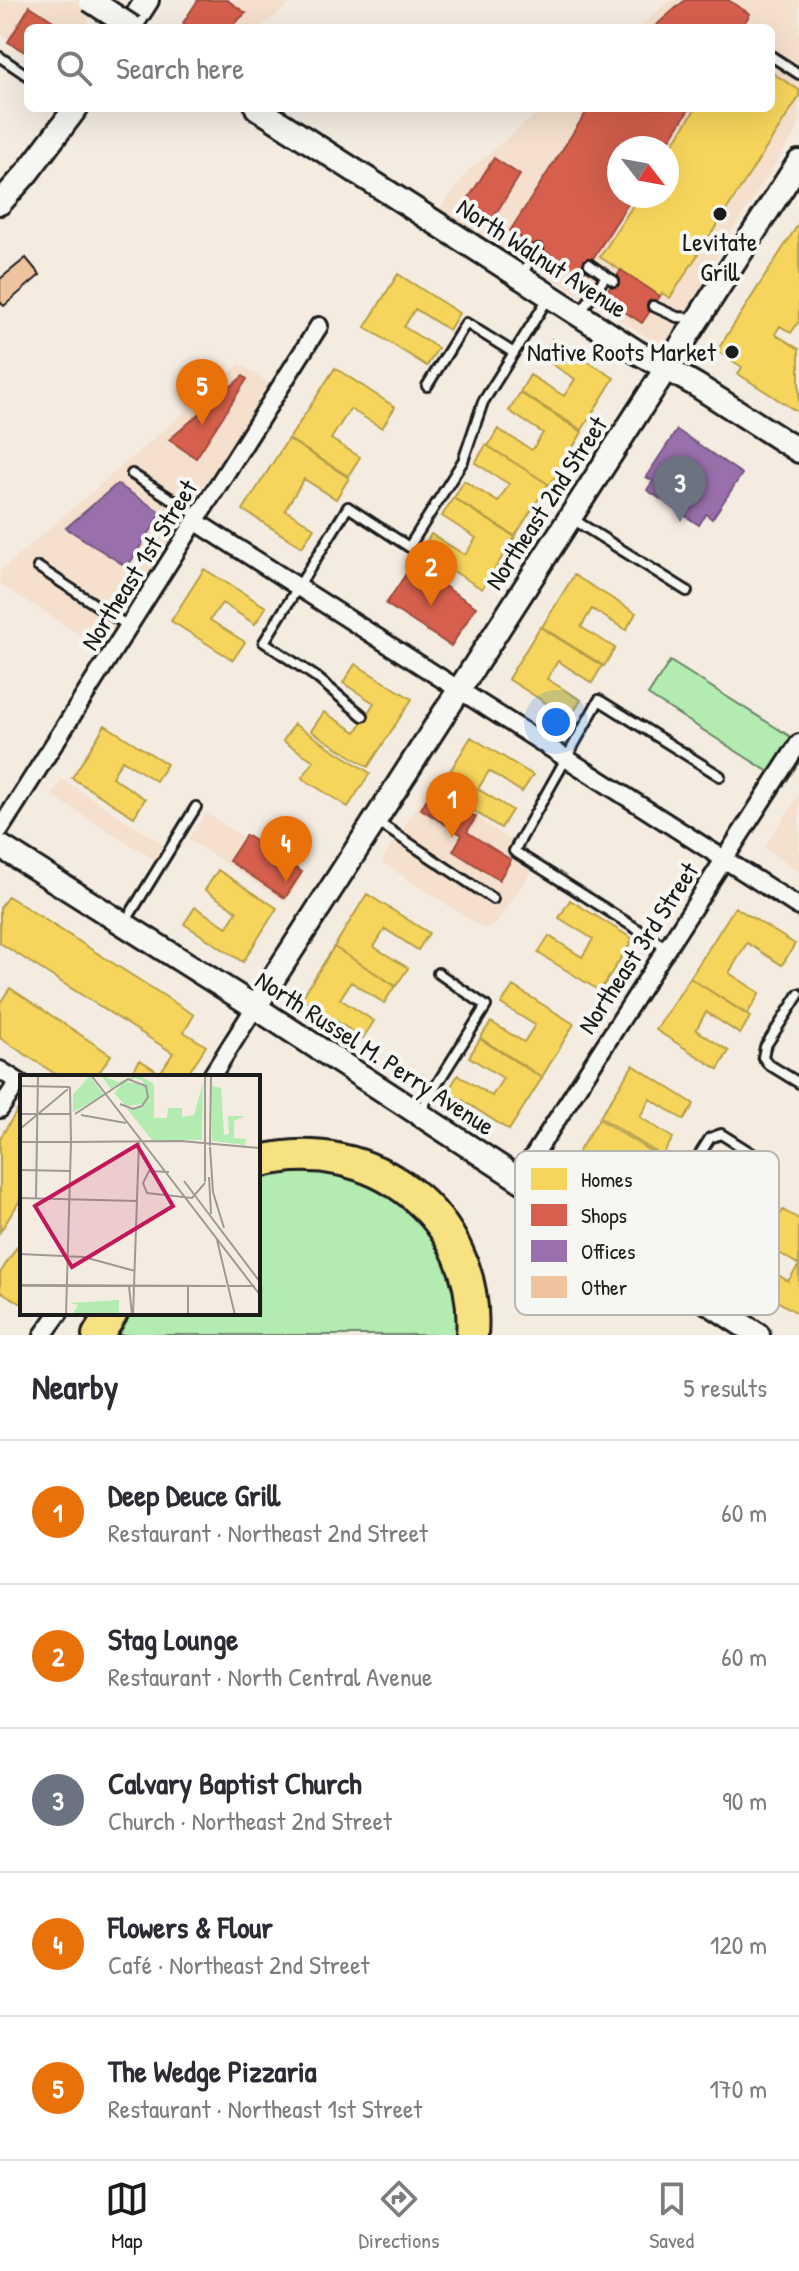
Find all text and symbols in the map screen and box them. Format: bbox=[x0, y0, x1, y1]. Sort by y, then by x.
search box bbox=[24, 24, 775, 112]
icon: search bbox=[52, 46, 96, 90]
text: Search here bbox=[116, 48, 244, 88]
north arrow bbox=[607, 136, 679, 208]
street label: North Walnut Avenue bbox=[450, 189, 634, 326]
marker: Levitate Grill bbox=[711, 205, 729, 223]
place label: Levitate Grill bbox=[683, 224, 757, 289]
place label: Native Roots Market bbox=[527, 334, 717, 369]
marker: Native Roots Market bbox=[723, 343, 741, 361]
pin: 5 bbox=[176, 359, 228, 425]
street label: Northeast 2nd Street bbox=[476, 408, 615, 596]
pin: 3 bbox=[654, 456, 706, 522]
street label: Northeast 1st Street bbox=[72, 472, 206, 657]
pin: 2 bbox=[405, 540, 457, 606]
your location bbox=[536, 702, 576, 742]
pin: 1 bbox=[426, 772, 478, 838]
pin: 4 bbox=[260, 816, 312, 882]
street label: Northeast 3rd Street bbox=[569, 854, 707, 1040]
street label: North Russel M. Perry Avenue bbox=[249, 962, 502, 1143]
inset map bbox=[20, 1075, 260, 1315]
legend bbox=[515, 1151, 779, 1315]
text: Homes bbox=[581, 1164, 632, 1194]
text: Shops bbox=[581, 1200, 627, 1230]
text: Offices bbox=[581, 1236, 635, 1266]
text: Other bbox=[581, 1272, 628, 1302]
text: Nearby bbox=[32, 1364, 118, 1410]
text: 5 results bbox=[683, 1370, 767, 1405]
text: Deep Deuce Grill bbox=[108, 1475, 280, 1515]
text: 1 bbox=[53, 1495, 63, 1530]
text: 60 m bbox=[721, 1495, 767, 1530]
text: Restaurant · Northeast 2nd Street bbox=[108, 1515, 428, 1550]
text: Stag Lounge bbox=[108, 1619, 238, 1659]
text: 2 bbox=[52, 1639, 64, 1674]
text: 60 m bbox=[721, 1639, 767, 1674]
text: Restaurant · North Central Avenue bbox=[108, 1659, 432, 1694]
text: Calvary Baptist Church bbox=[108, 1763, 362, 1803]
text: 3 bbox=[52, 1783, 64, 1818]
text: 90 m bbox=[722, 1783, 767, 1818]
text: Church · Northeast 2nd Street bbox=[108, 1803, 392, 1838]
text: Flowers & Flour bbox=[108, 1907, 273, 1947]
text: 4 bbox=[53, 1927, 63, 1962]
text: 120 m bbox=[710, 1927, 767, 1962]
text: Café · Northeast 2nd Street bbox=[108, 1947, 370, 1982]
text: The Wedge Pizzaria bbox=[108, 2051, 316, 2091]
text: 5 bbox=[53, 2071, 64, 2106]
text: 170 m bbox=[709, 2071, 767, 2106]
text: Restaurant · Northeast 1st Street bbox=[108, 2091, 422, 2126]
tab: Map bbox=[105, 2177, 149, 2255]
tab: Directions bbox=[359, 2177, 440, 2255]
tab: Saved bbox=[649, 2177, 694, 2255]

